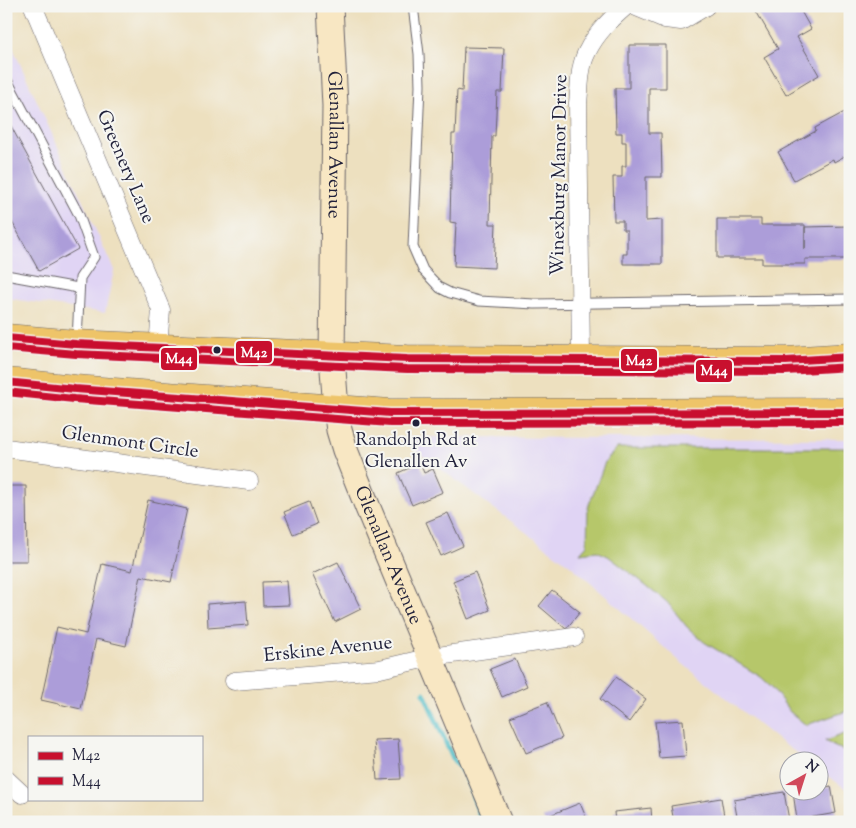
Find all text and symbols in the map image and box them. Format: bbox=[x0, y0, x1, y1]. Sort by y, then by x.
street label: Glenallan Avenue bbox=[320, 70, 349, 219]
street label: Winexburg Manor Drive bbox=[545, 74, 575, 276]
street label: Greenery Lane bbox=[89, 106, 161, 228]
line badge: M42 bbox=[235, 340, 273, 364]
text: M42 bbox=[241, 344, 268, 364]
unlabelled marker bbox=[212, 345, 222, 355]
line badge: M44 bbox=[160, 347, 198, 371]
line badge: M42 bbox=[620, 348, 658, 372]
text: M44 bbox=[166, 350, 192, 370]
text: M42 bbox=[626, 352, 653, 372]
line badge: M44 bbox=[695, 359, 733, 383]
text: M44 bbox=[701, 362, 727, 382]
marker: Randolph Rd at Glenallen Av bbox=[411, 418, 421, 428]
street label: Glenmont Circle bbox=[60, 420, 200, 466]
place label: Randolph Rd at Glenallen Av bbox=[355, 428, 477, 476]
street label: Glenallan Avenue bbox=[347, 482, 429, 629]
street label: Erskine Avenue bbox=[262, 630, 394, 670]
legend bbox=[28, 736, 202, 800]
text: M42 bbox=[72, 746, 100, 767]
north arrow bbox=[778, 750, 828, 800]
text: N bbox=[800, 756, 822, 779]
text: M44 bbox=[72, 772, 101, 793]

